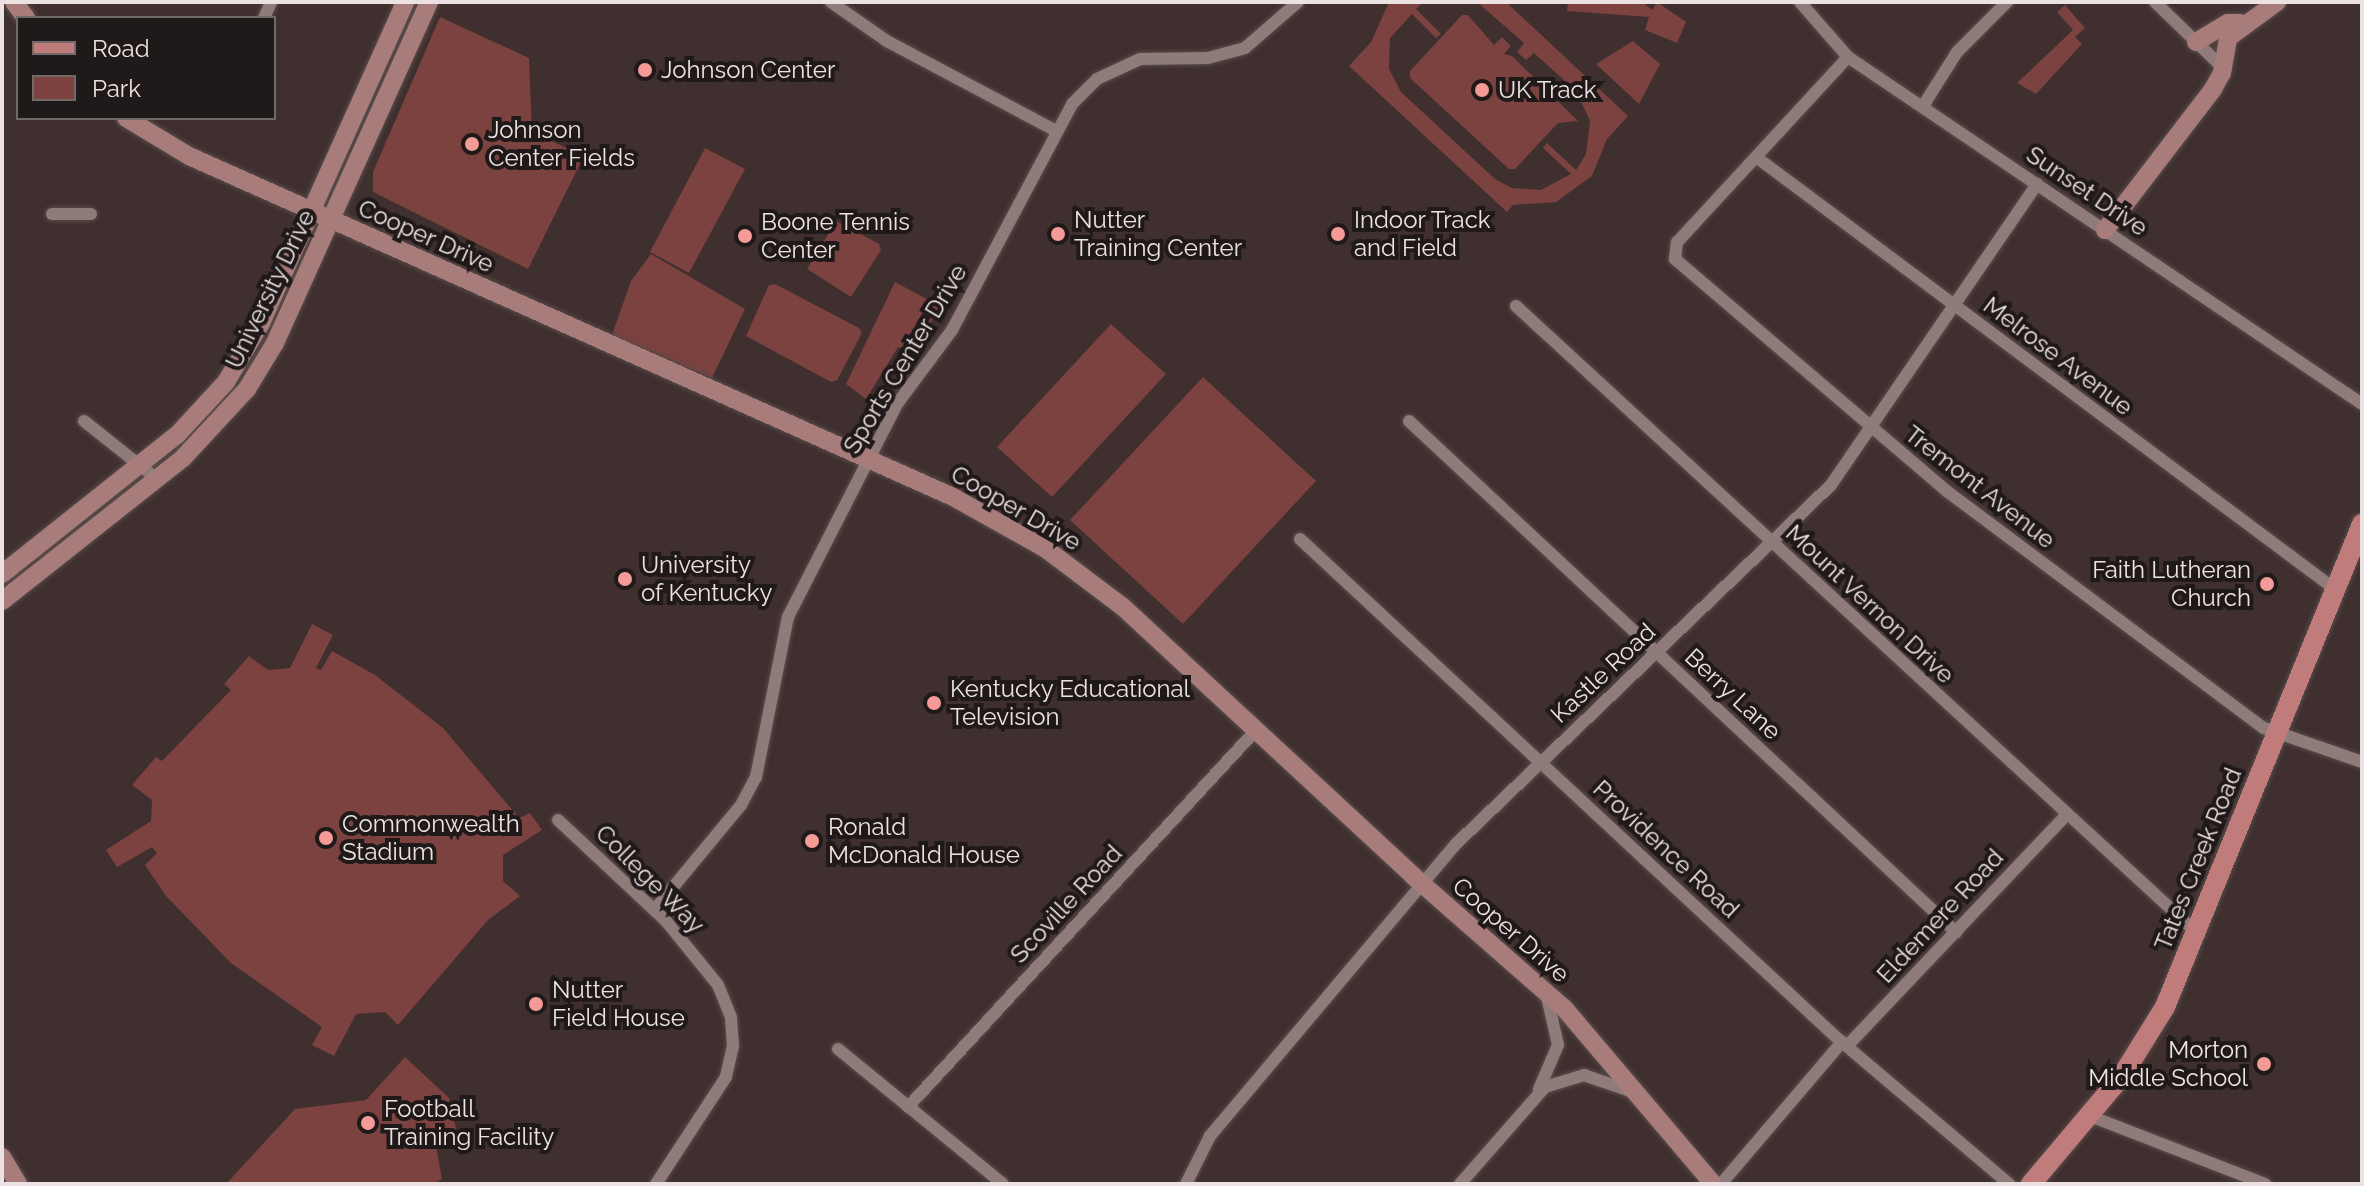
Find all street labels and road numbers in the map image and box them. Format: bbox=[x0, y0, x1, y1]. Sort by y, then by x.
street label: Sunset Drive bbox=[2021, 140, 2153, 242]
street label: Cooper Drive bbox=[354, 193, 498, 279]
street label: University Drive bbox=[219, 205, 321, 373]
street label: Sports Center Drive bbox=[837, 259, 973, 459]
street label: Melrose Avenue bbox=[1978, 290, 2138, 422]
street label: Tremont Avenue bbox=[1899, 419, 2061, 555]
street label: Cooper Drive bbox=[946, 459, 1086, 557]
street label: Mount Vernon Drive bbox=[1780, 518, 1960, 690]
street label: Kastle Road bbox=[1545, 617, 1661, 729]
street label: Berry Lane bbox=[1679, 642, 1787, 746]
street label: Tates Creek Road bbox=[2148, 764, 2248, 954]
street label: Providence Road bbox=[1587, 774, 1745, 924]
street label: College Way bbox=[589, 818, 711, 940]
street label: Scoville Road bbox=[1004, 839, 1128, 969]
street label: Eldemere Road bbox=[1871, 843, 2009, 989]
street label: Cooper Drive bbox=[1447, 871, 1575, 989]

